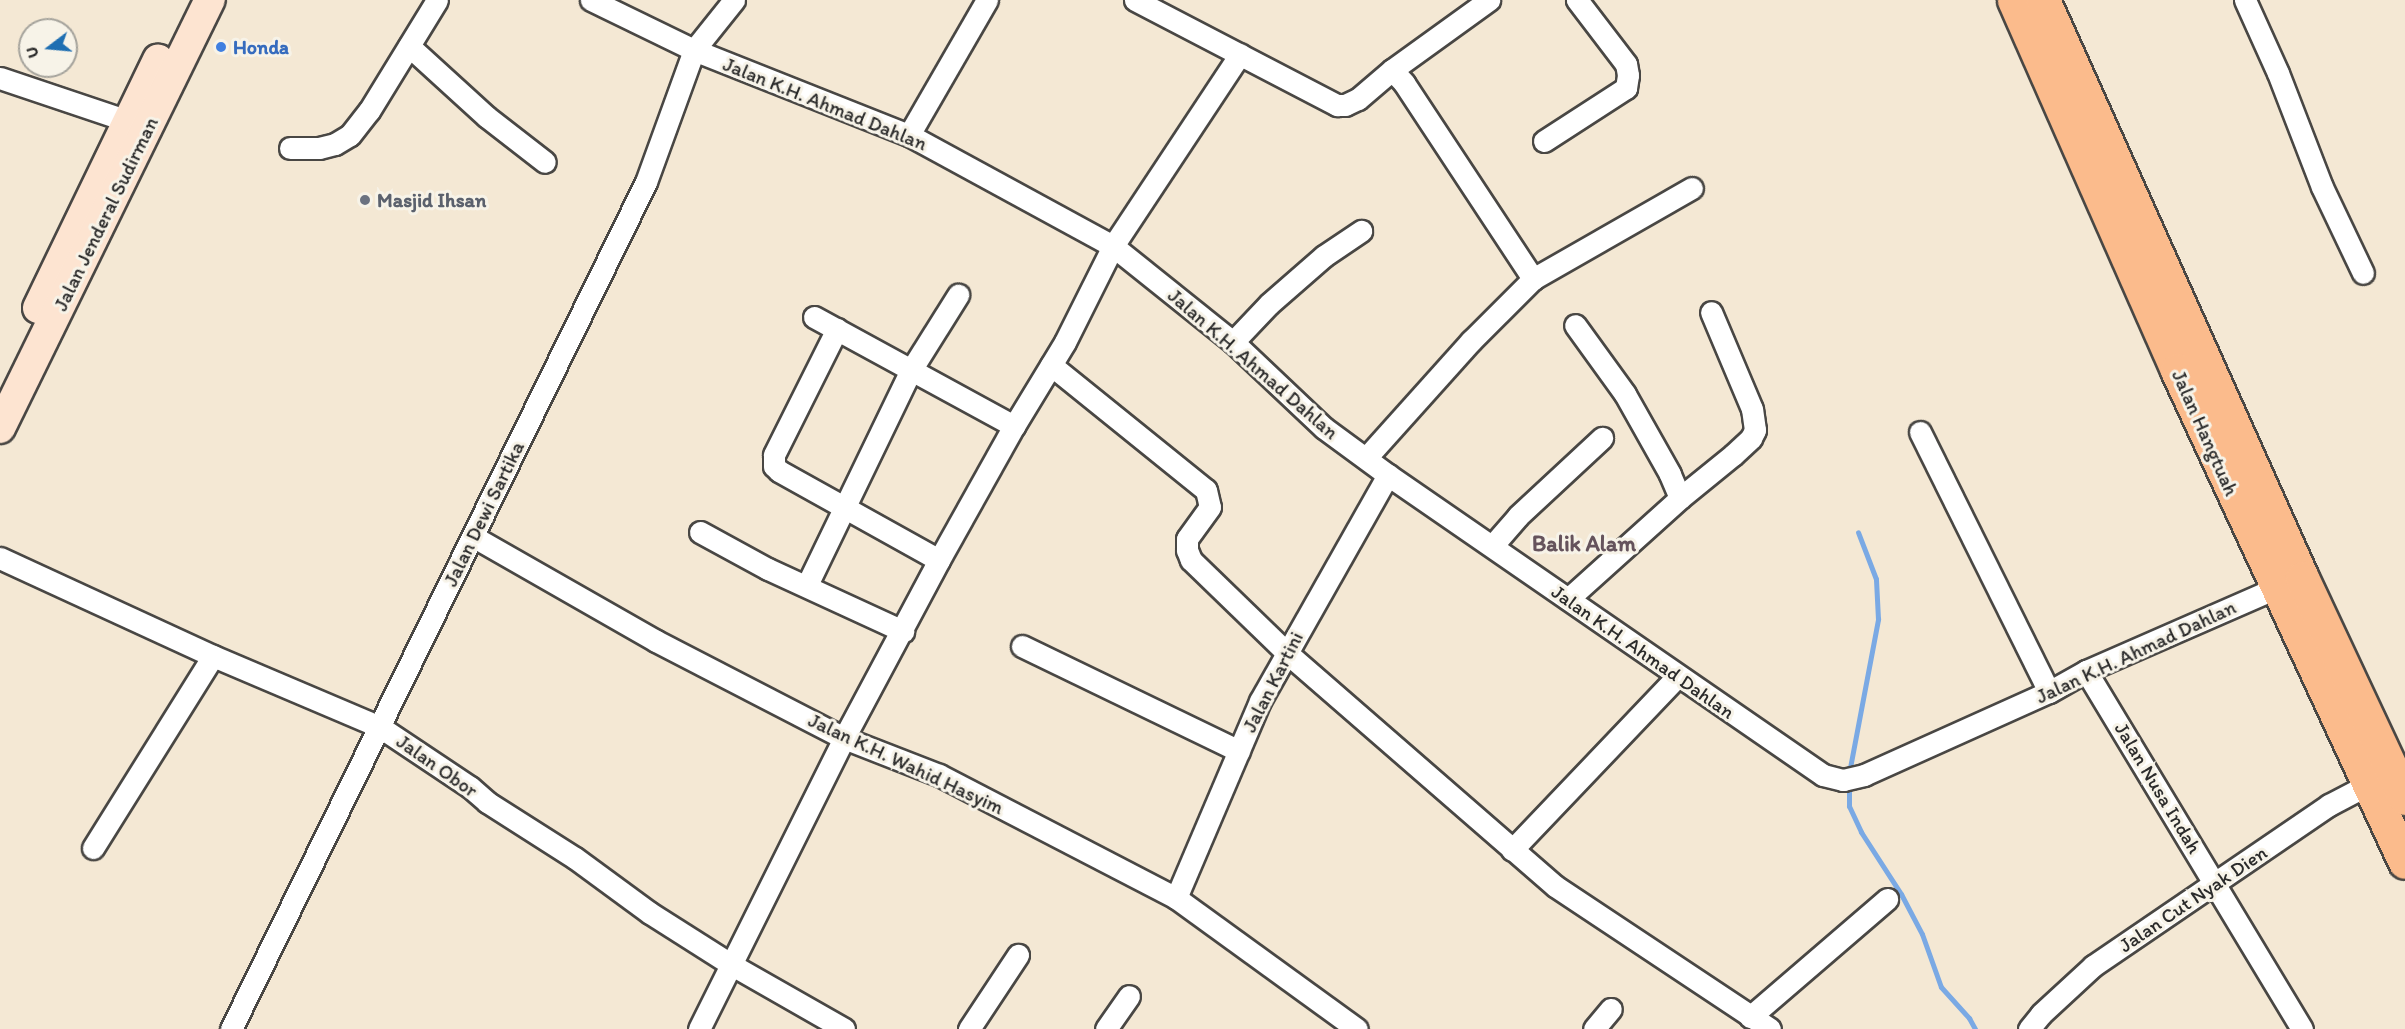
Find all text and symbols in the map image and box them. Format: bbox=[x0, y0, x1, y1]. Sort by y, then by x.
north arrow bbox=[18, 18, 78, 78]
place label: Honda bbox=[233, 35, 289, 59]
marker: Honda bbox=[214, 40, 228, 54]
text: U bbox=[22, 45, 43, 60]
street label: Jalan K.H. Ahmad Dahlan bbox=[719, 52, 931, 156]
street label: Jalan Jenderal Sudirman bbox=[48, 112, 164, 316]
place label: Masjid Ihsan bbox=[377, 188, 486, 212]
marker: Masjid Ihsan bbox=[358, 193, 372, 207]
street label: Jalan K.H. Ahmad Dahlan bbox=[1163, 283, 1343, 445]
street label: Jalan Hangtuah bbox=[2166, 366, 2244, 500]
street label: Jalan Dewi Sartika bbox=[438, 437, 530, 591]
district label: Balik Alam bbox=[1532, 531, 1636, 557]
street label: Jalan K.H. Ahmad Dahlan bbox=[1547, 580, 1739, 724]
street label: Jalan K.H. Ahmad Dahlan bbox=[2032, 595, 2240, 709]
street label: Jalan Kartini bbox=[1237, 627, 1309, 737]
street label: Jalan K.H. Wahid Hasyim bbox=[804, 708, 1008, 820]
street label: Jalan Nusa Indah bbox=[2109, 718, 2207, 858]
street label: Jalan Obor bbox=[392, 729, 482, 803]
street label: Jalan Cut Nyak Dien bbox=[2114, 841, 2272, 957]

